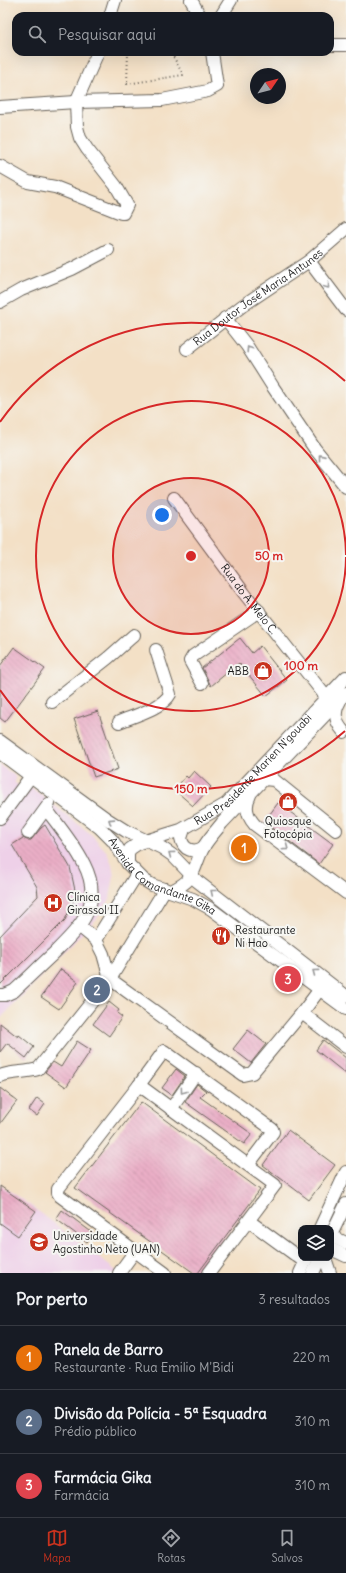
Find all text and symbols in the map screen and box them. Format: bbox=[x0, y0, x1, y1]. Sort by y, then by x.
search box bbox=[12, 12, 334, 56]
icon: search bbox=[26, 23, 48, 45]
text: Pesquisar aqui bbox=[58, 25, 156, 44]
north arrow bbox=[250, 68, 286, 104]
street label: Rua Doutor José Maria Antunes bbox=[190, 245, 326, 349]
one-way arrow bbox=[323, 281, 330, 288]
one-way arrow bbox=[246, 346, 254, 353]
one-way arrow bbox=[319, 454, 326, 461]
your location bbox=[152, 505, 172, 525]
text: 50 m bbox=[255, 548, 284, 563]
centre of rings bbox=[184, 549, 198, 563]
street label: Rua do A. Melo C. bbox=[218, 561, 281, 637]
text: 100 m bbox=[284, 658, 318, 673]
shop icon: ABB bbox=[252, 660, 274, 682]
place label: ABB bbox=[228, 664, 249, 678]
street label: Rua Presidente Marien N'gouabi bbox=[191, 711, 315, 828]
text: 150 m bbox=[175, 781, 208, 796]
shop icon: Quiosque Fotocópia bbox=[277, 791, 299, 813]
place label: Quiosque Fotocópia bbox=[264, 814, 312, 841]
one-way arrow bbox=[108, 819, 115, 826]
pin: 1 bbox=[231, 833, 257, 863]
street label: Avenida Comandante Gika bbox=[105, 835, 219, 918]
one-way arrow bbox=[282, 844, 289, 851]
one-way arrow bbox=[168, 852, 175, 859]
place label: Clínica Girassol II bbox=[67, 890, 119, 917]
one-way arrow bbox=[210, 890, 217, 897]
hospital icon: Clínica Girassol II bbox=[42, 892, 64, 914]
place label: Restaurante Ni Hao bbox=[235, 923, 296, 950]
restaurant icon: Restaurante Ni Hao bbox=[210, 925, 232, 947]
pin: 3 bbox=[275, 964, 301, 994]
one-way arrow bbox=[312, 970, 319, 977]
pin: 2 bbox=[84, 975, 110, 1005]
one-way arrow bbox=[180, 1087, 188, 1094]
map controls bbox=[298, 1225, 334, 1261]
button: layers bbox=[298, 1225, 334, 1261]
place label: Universidade Agostinho Neto (UAN) bbox=[53, 1229, 160, 1256]
school or university icon: Universidade Agostinho Neto (UAN) bbox=[28, 1231, 50, 1253]
text: Por perto bbox=[16, 1288, 87, 1310]
text: 3 resultados bbox=[259, 1291, 330, 1308]
text: Panela de Barro bbox=[54, 1340, 163, 1359]
text: 1 bbox=[26, 1349, 32, 1366]
text: 220 m bbox=[293, 1349, 330, 1366]
text: Restaurante · Rua Emilio M'Bidi bbox=[54, 1359, 234, 1376]
text: Divisão da Polícia - 5ª Esquadra bbox=[54, 1404, 267, 1423]
text: 2 bbox=[25, 1413, 33, 1430]
text: 310 m bbox=[295, 1413, 330, 1430]
text: Prédio público bbox=[54, 1423, 137, 1440]
text: Farmácia Gika bbox=[54, 1468, 152, 1487]
text: 3 bbox=[25, 1477, 33, 1494]
text: 310 m bbox=[295, 1477, 330, 1494]
text: Farmácia bbox=[54, 1487, 109, 1504]
tab: Mapa bbox=[43, 1527, 71, 1565]
tab: Rotas bbox=[157, 1527, 185, 1565]
tab: Salvos bbox=[271, 1527, 303, 1565]

